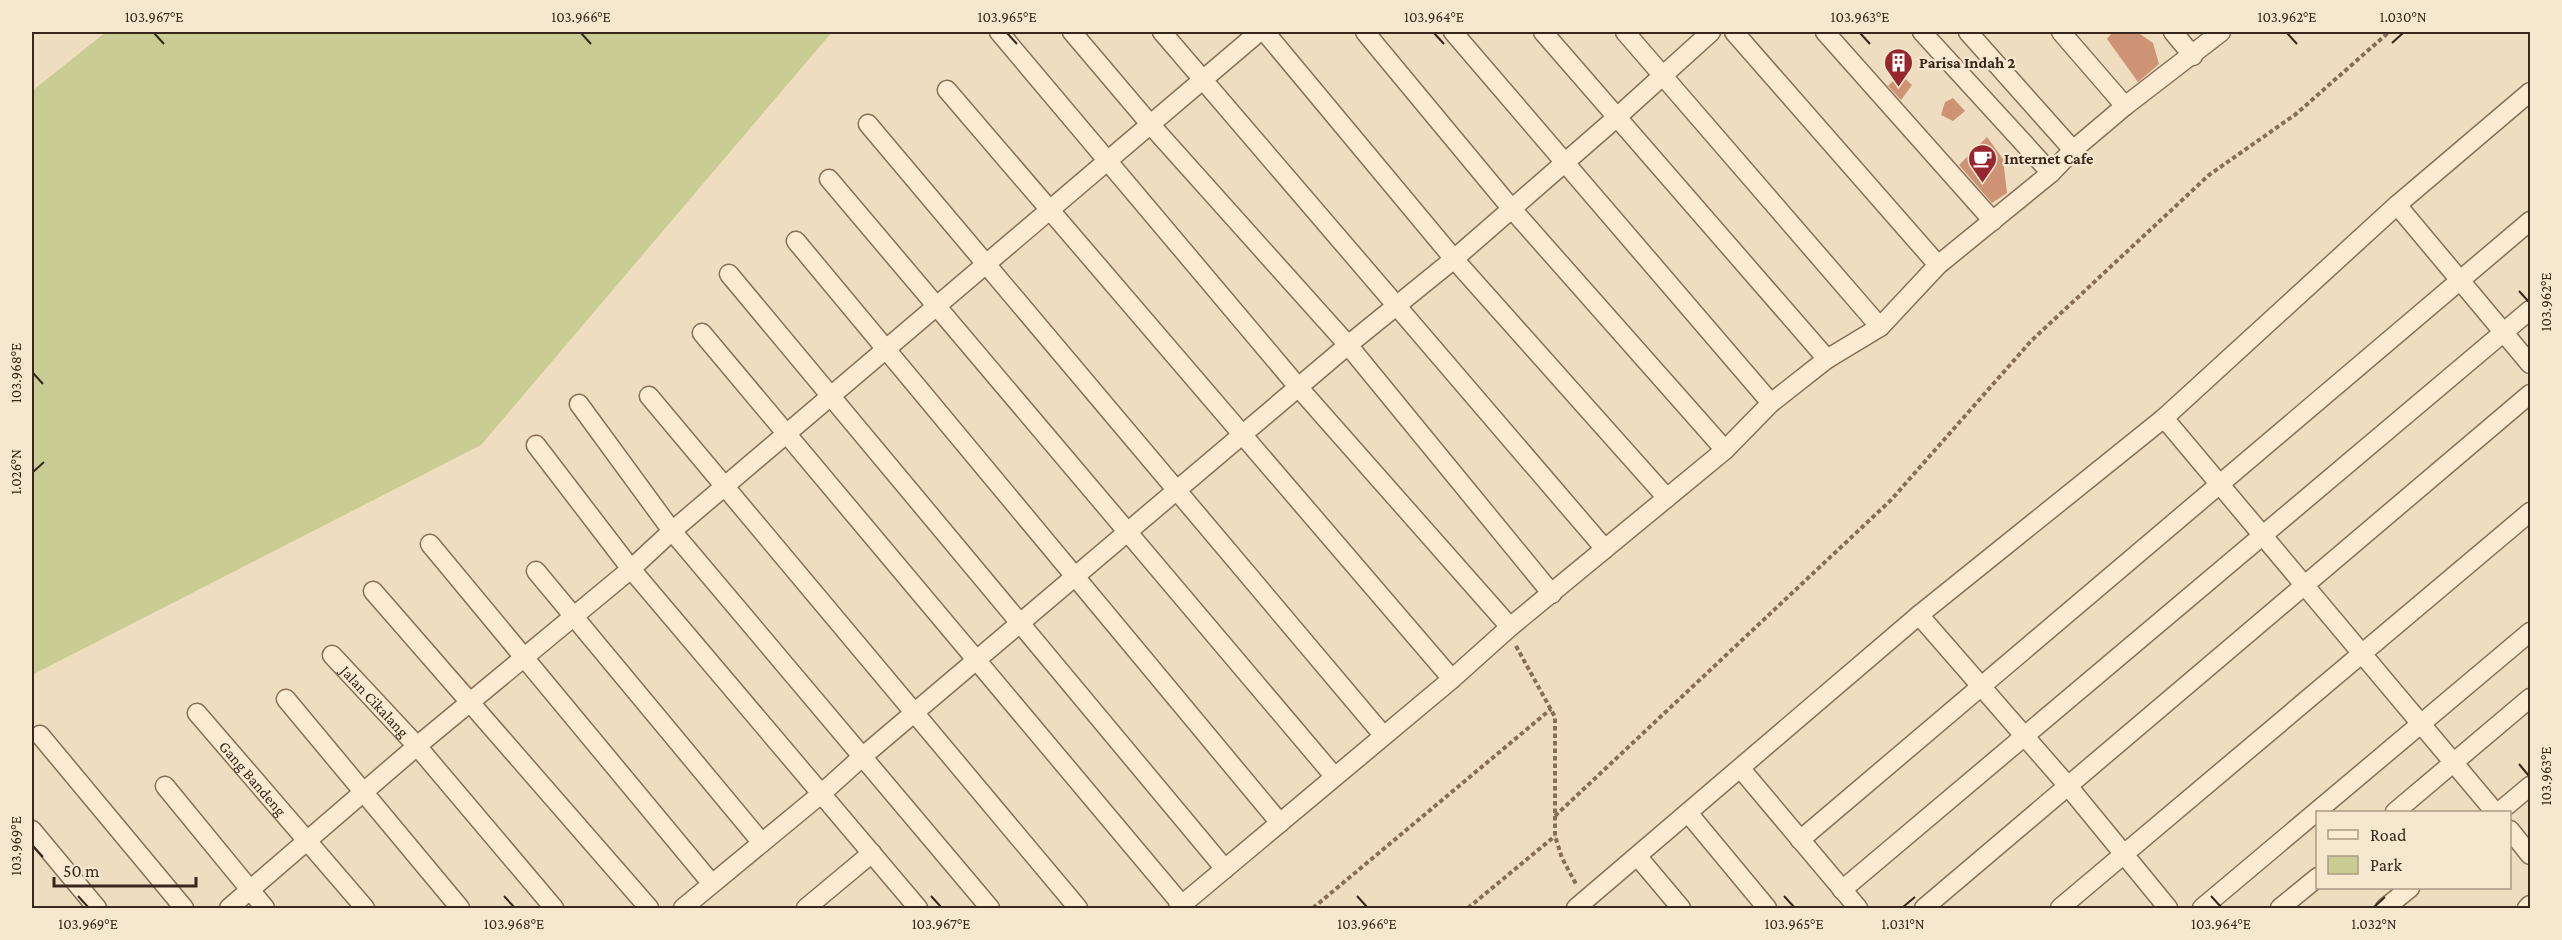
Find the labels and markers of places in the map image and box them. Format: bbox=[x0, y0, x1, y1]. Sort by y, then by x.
building icon: Parisa Indah 2 bbox=[1882, 46, 1914, 88]
place label: Parisa Indah 2 bbox=[1919, 54, 2015, 71]
cafe icon: Internet Cafe bbox=[1967, 142, 1999, 184]
place label: Internet Cafe bbox=[2004, 150, 2094, 167]

